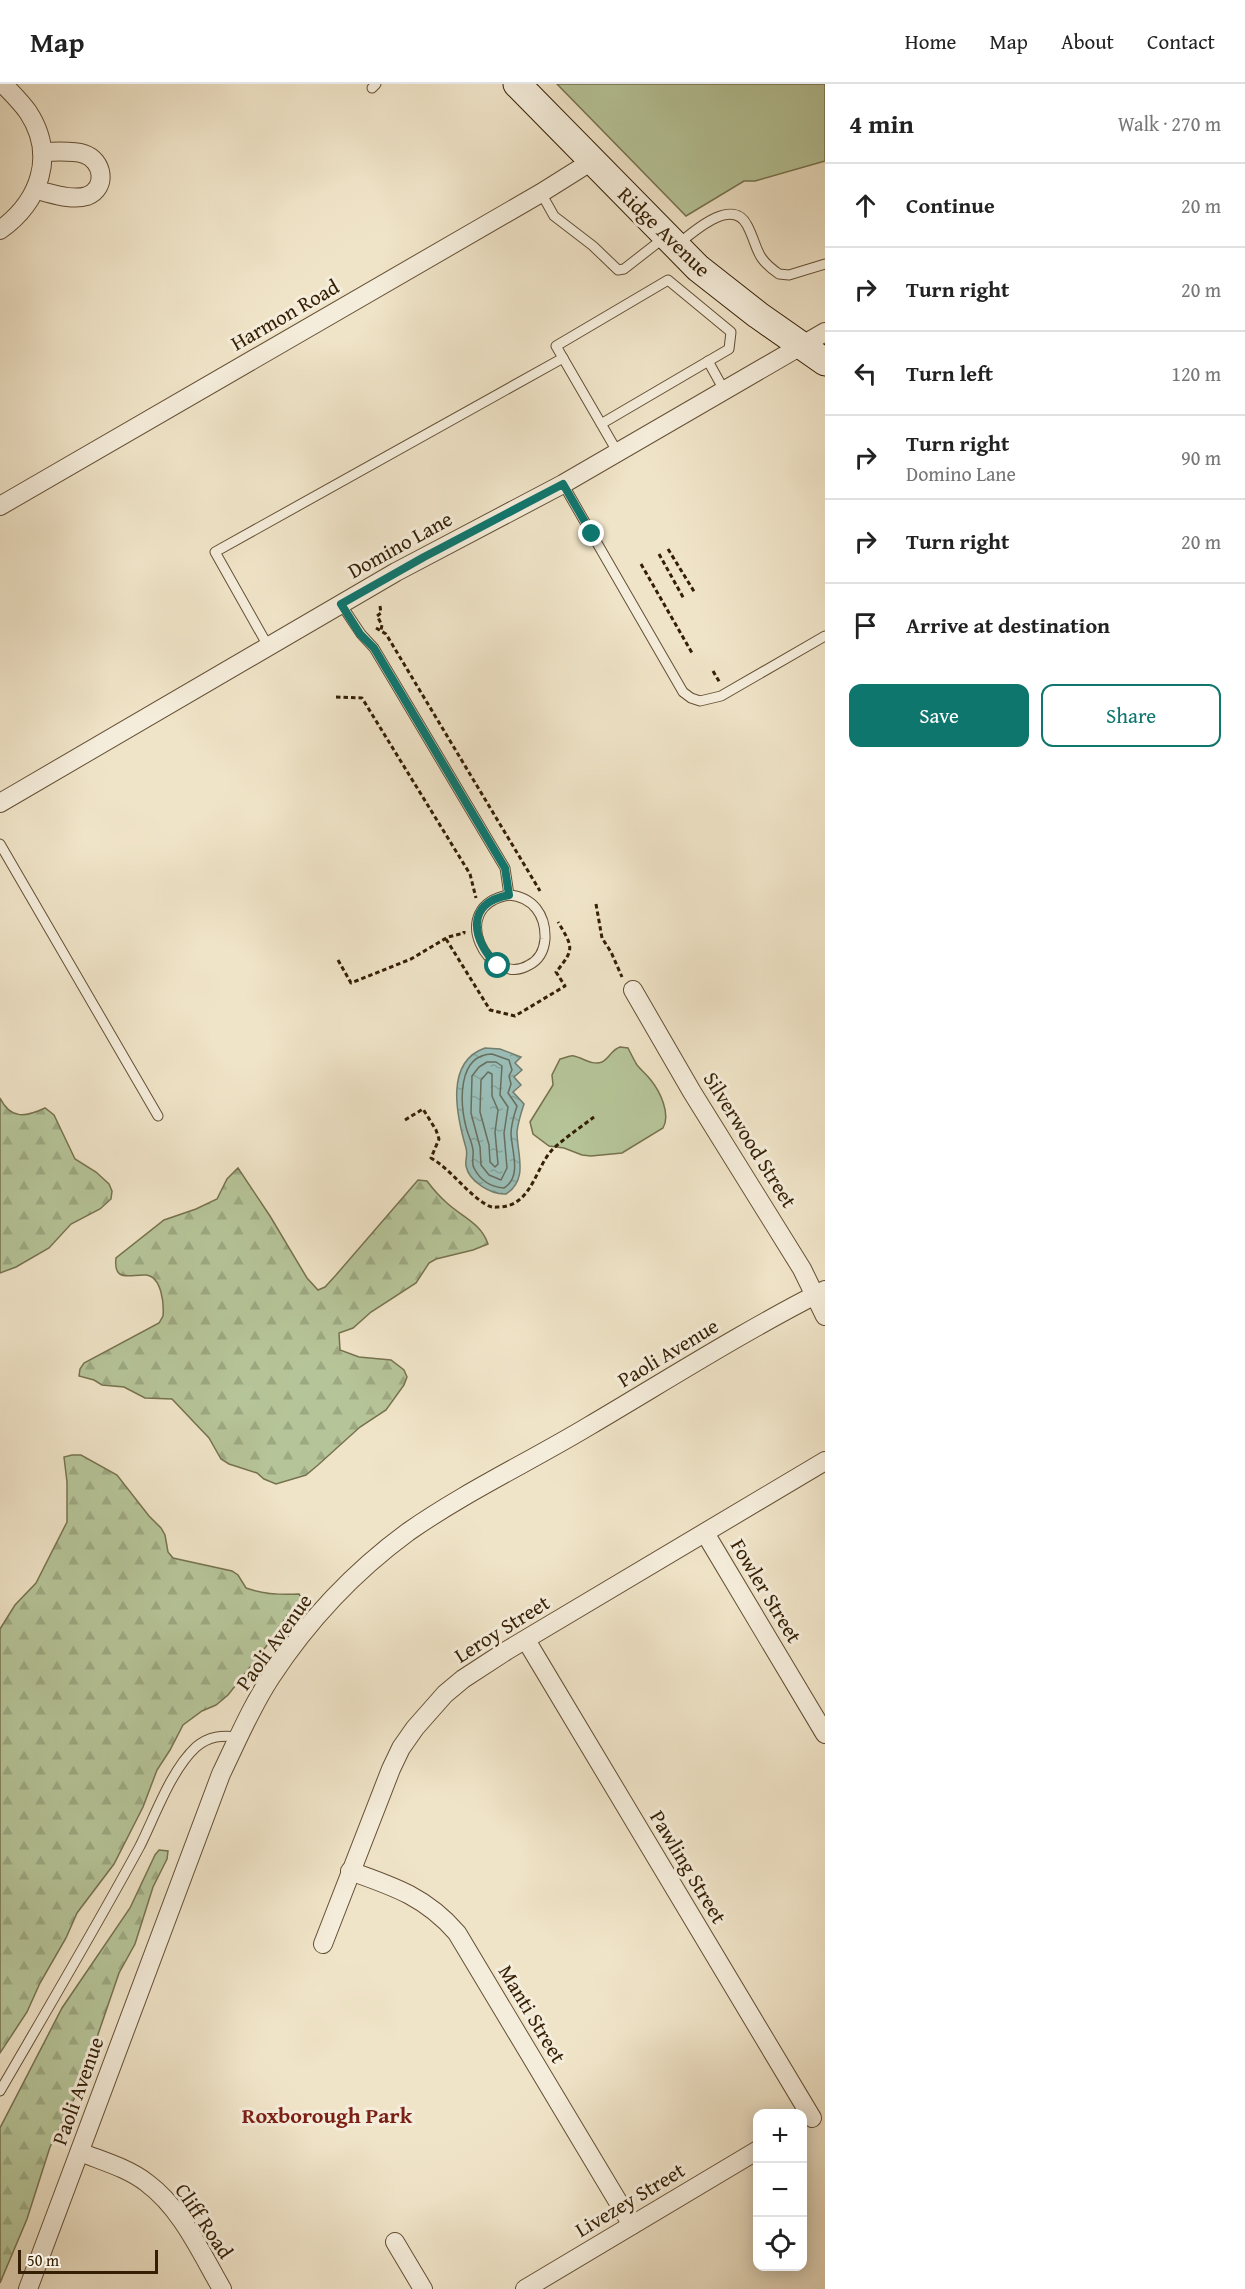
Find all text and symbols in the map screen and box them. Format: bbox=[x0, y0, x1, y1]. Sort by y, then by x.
text: Map bbox=[30, 21, 84, 62]
text: Home bbox=[905, 26, 956, 57]
text: Map bbox=[989, 26, 1028, 57]
text: About bbox=[1061, 26, 1114, 57]
text: Contact bbox=[1147, 26, 1215, 57]
text: 4 min bbox=[849, 104, 914, 143]
text: Walk · 270 m bbox=[1118, 109, 1221, 138]
street label: Ridge Avenue bbox=[611, 179, 718, 284]
icon: ahead bbox=[849, 189, 882, 222]
text: Continue bbox=[906, 189, 995, 221]
text: 20 m bbox=[1181, 191, 1221, 220]
street label: Harmon Road bbox=[225, 271, 345, 358]
icon: right bbox=[849, 273, 882, 306]
text: Turn right bbox=[906, 273, 1009, 305]
text: 20 m bbox=[1181, 275, 1221, 304]
icon: left bbox=[849, 357, 882, 390]
text: Turn left bbox=[906, 357, 993, 389]
text: 120 m bbox=[1171, 359, 1221, 388]
text: Turn right bbox=[906, 427, 1009, 459]
icon: right bbox=[849, 441, 882, 474]
text: 90 m bbox=[1181, 443, 1221, 472]
text: Domino Lane bbox=[906, 459, 1016, 488]
street label: Domino Lane bbox=[342, 503, 458, 586]
route end bbox=[578, 520, 604, 546]
icon: right bbox=[849, 525, 882, 558]
text: Turn right bbox=[906, 525, 1009, 557]
text: 20 m bbox=[1181, 527, 1221, 556]
icon: arrive bbox=[849, 609, 882, 642]
text: Arrive at destination bbox=[906, 609, 1110, 641]
button: Save bbox=[849, 684, 1029, 747]
button: Share bbox=[1041, 684, 1221, 747]
route start bbox=[484, 952, 510, 978]
street label: Silverwood Street bbox=[696, 1066, 805, 1214]
street label: Paoli Avenue bbox=[611, 1310, 724, 1395]
street label: Fowler Street bbox=[723, 1533, 810, 1649]
street label: Paoli Avenue bbox=[228, 1587, 319, 1696]
street label: Leroy Street bbox=[448, 1587, 556, 1670]
street label: Pawling Street bbox=[642, 1804, 735, 1930]
street label: Manti Street bbox=[491, 1959, 574, 2069]
street label: Paoli Avenue bbox=[44, 2032, 111, 2149]
district label: Roxborough Park bbox=[242, 2099, 413, 2131]
map controls bbox=[753, 2109, 807, 2271]
button: + bbox=[753, 2109, 807, 2163]
street label: Livezey Street bbox=[569, 2154, 691, 2245]
button: − bbox=[753, 2163, 807, 2217]
street label: Cliff Road bbox=[168, 2177, 242, 2265]
button: locate bbox=[753, 2217, 807, 2271]
scale bar bbox=[18, 2247, 158, 2274]
text: 50 m bbox=[27, 2248, 59, 2272]

